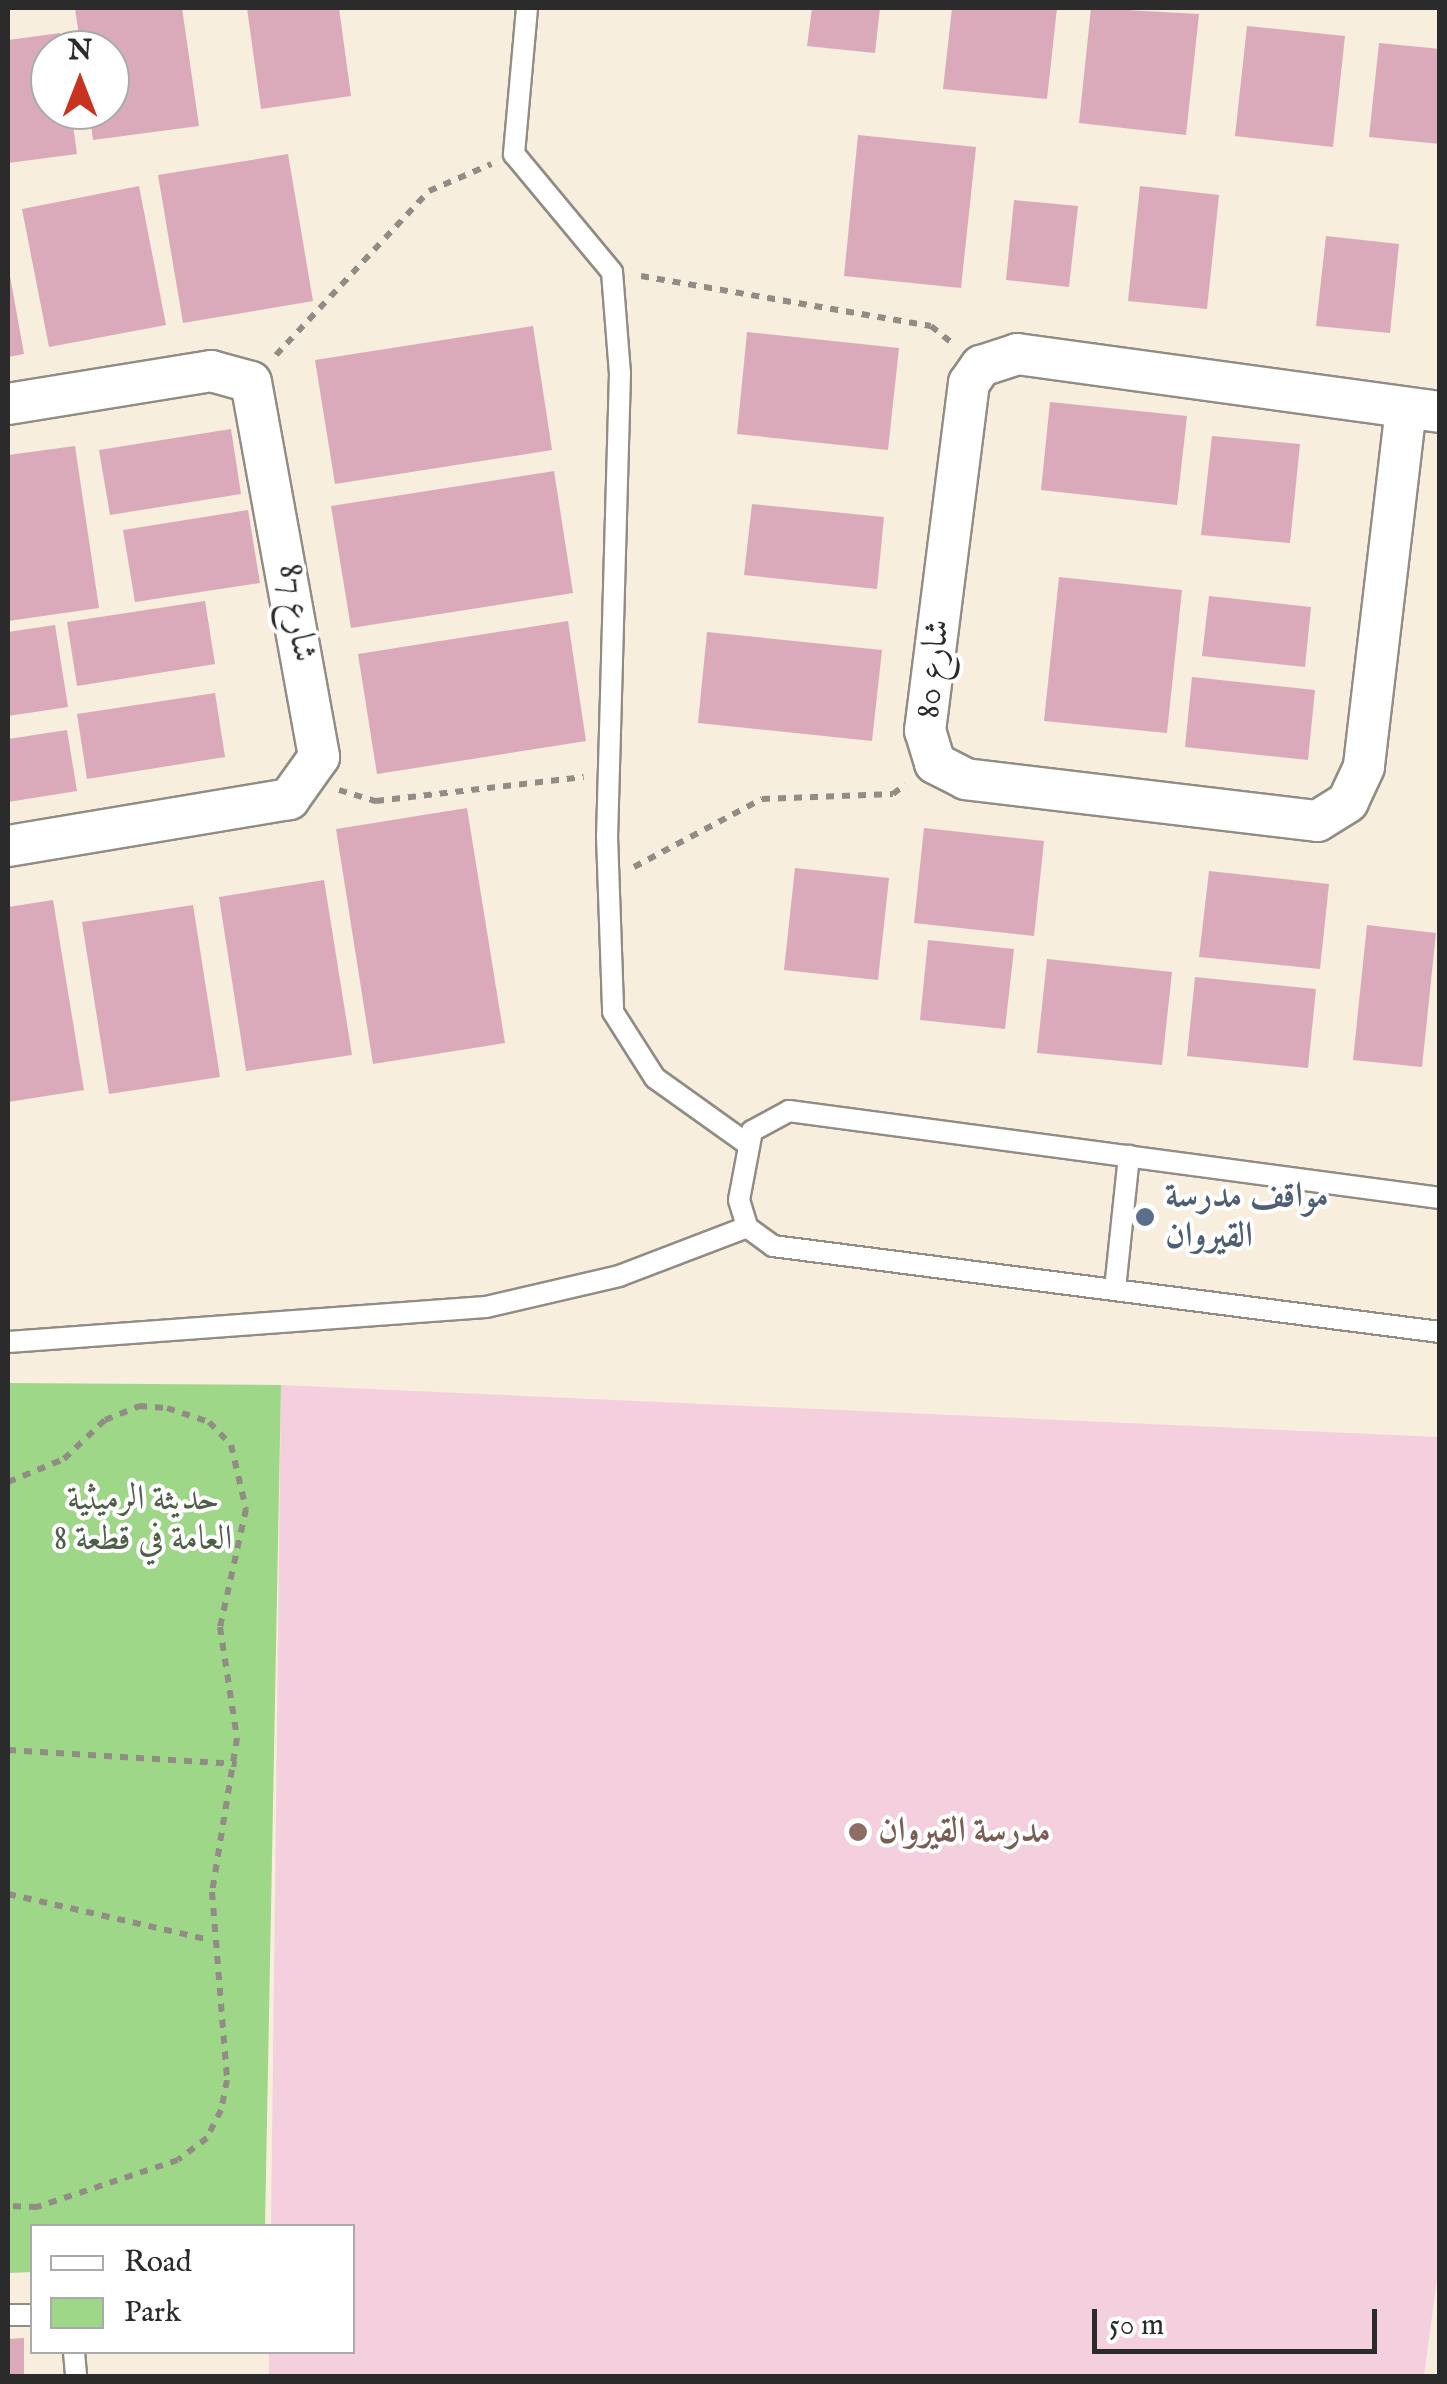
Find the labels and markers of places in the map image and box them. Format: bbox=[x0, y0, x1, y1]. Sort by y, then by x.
place label: مواقف مدرسة القيروان bbox=[1165, 1176, 1329, 1258]
marker: مواقف مدرسة القيروان bbox=[1134, 1206, 1156, 1228]
place label: مدرسة القيروان bbox=[878, 1811, 1051, 1853]
marker: مدرسة القيروان bbox=[847, 1821, 869, 1843]

